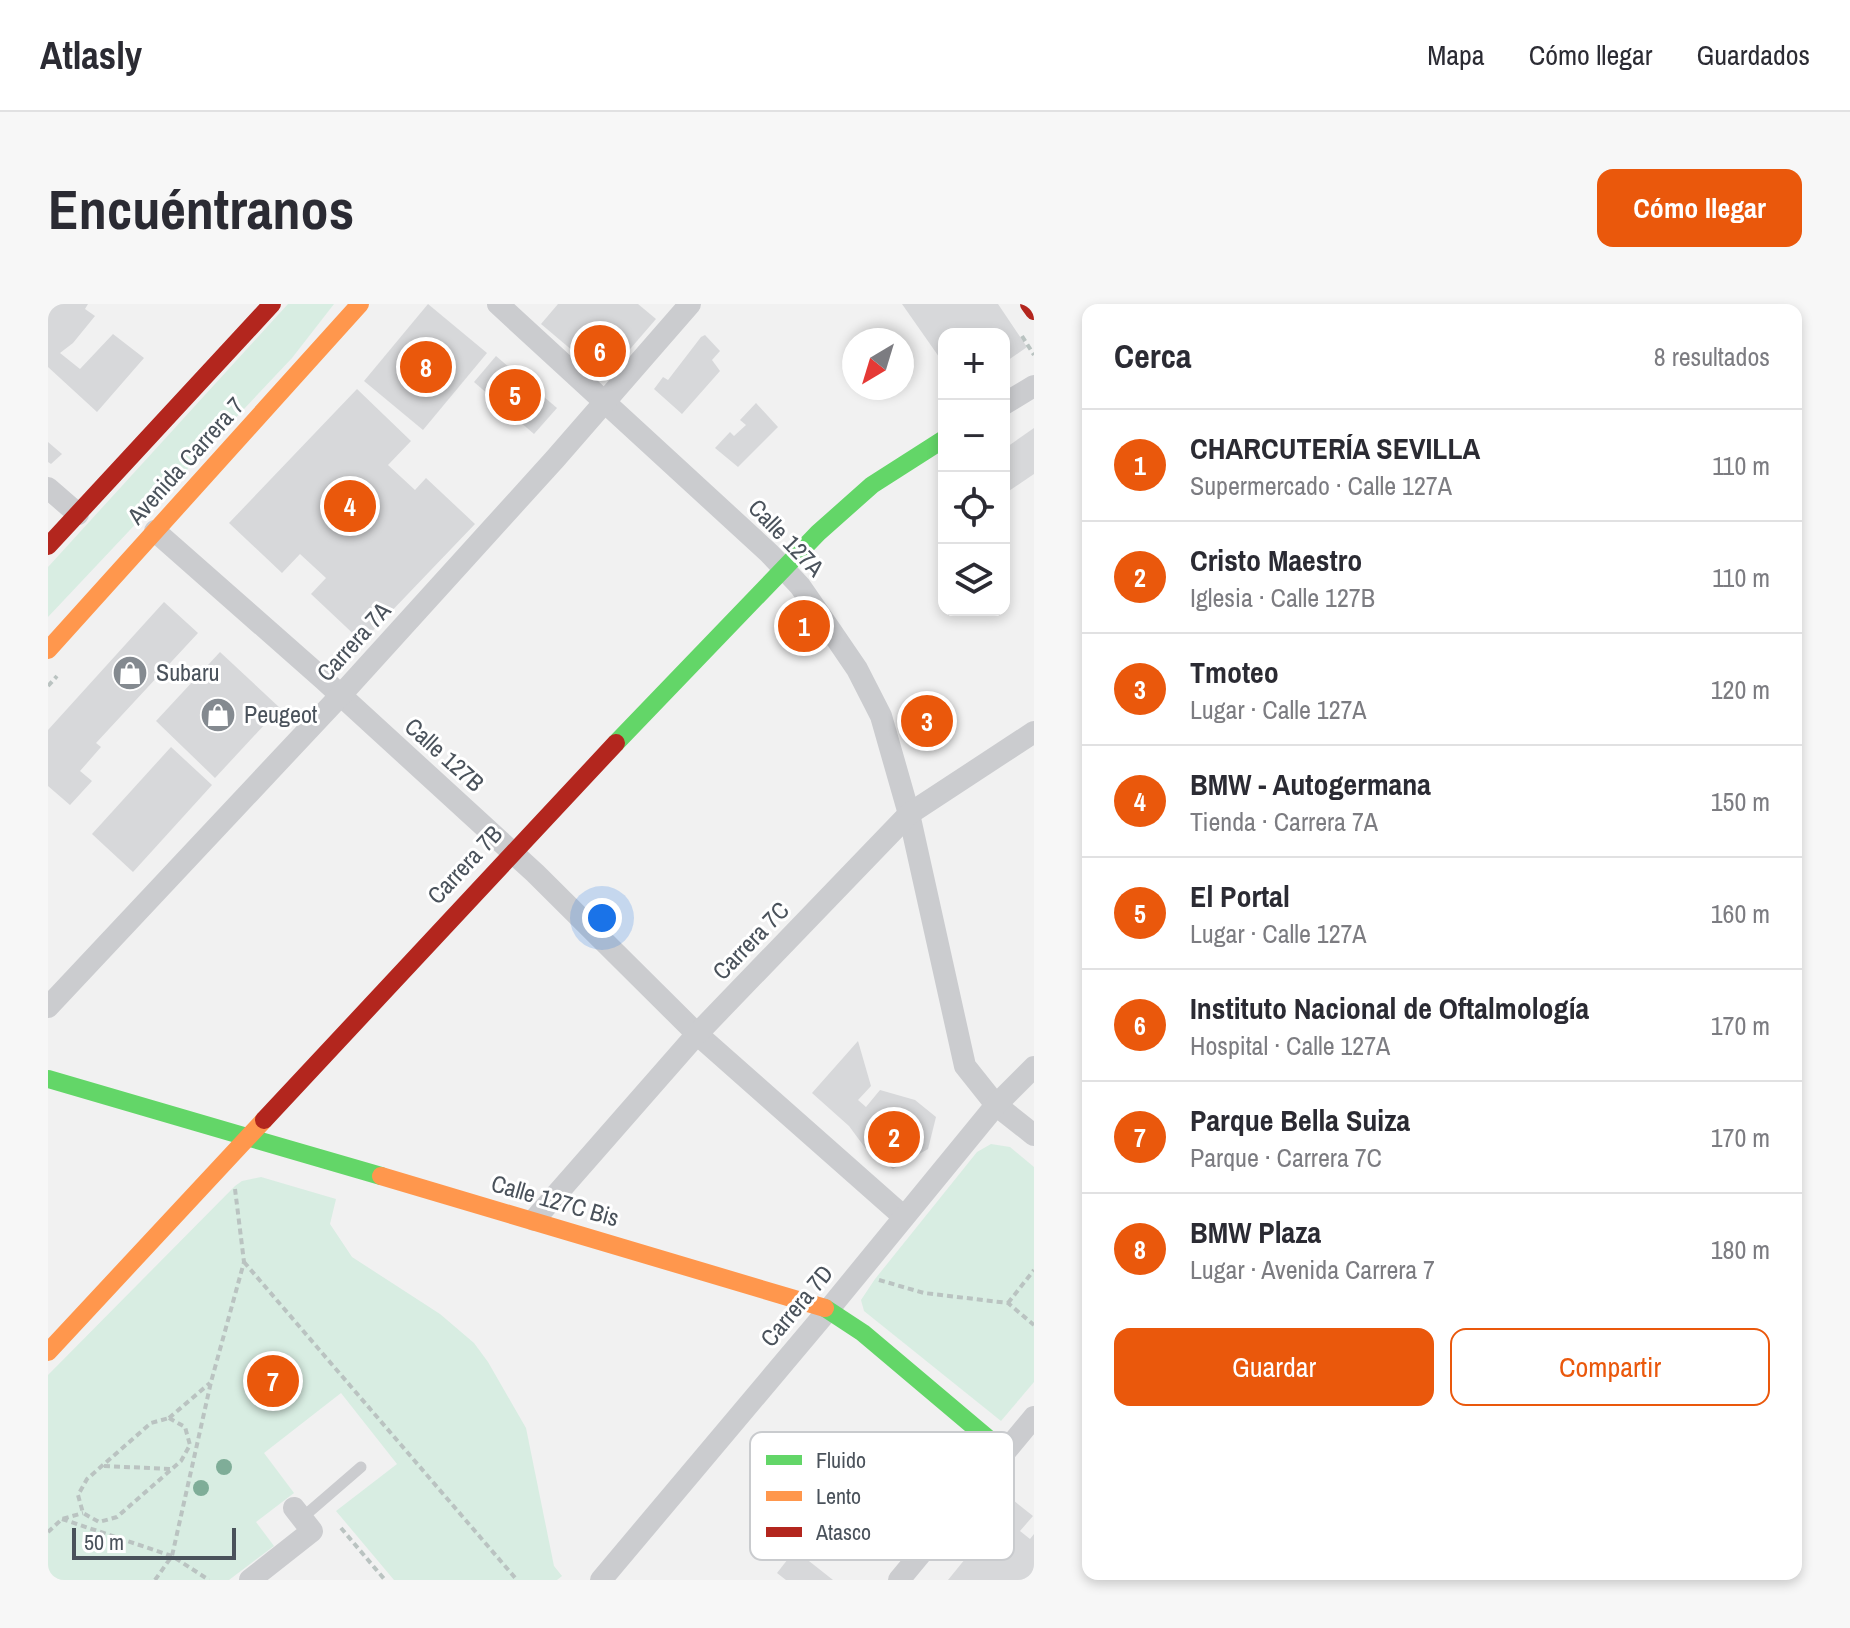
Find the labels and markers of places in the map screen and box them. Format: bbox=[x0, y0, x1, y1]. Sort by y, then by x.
pin: 6 bbox=[574, 321, 626, 381]
pin: 8 bbox=[400, 337, 452, 397]
pin: 5 bbox=[489, 365, 541, 425]
pin: 4 bbox=[324, 476, 376, 536]
pin: 1 bbox=[778, 596, 830, 656]
shop icon: Subaru bbox=[111, 654, 149, 692]
place label: Subaru bbox=[156, 656, 219, 688]
pin: 3 bbox=[901, 691, 953, 751]
shop icon: Peugeot bbox=[199, 696, 237, 734]
place label: Peugeot bbox=[244, 698, 318, 730]
pin: 2 bbox=[868, 1107, 920, 1167]
pin: 7 bbox=[247, 1351, 299, 1411]

